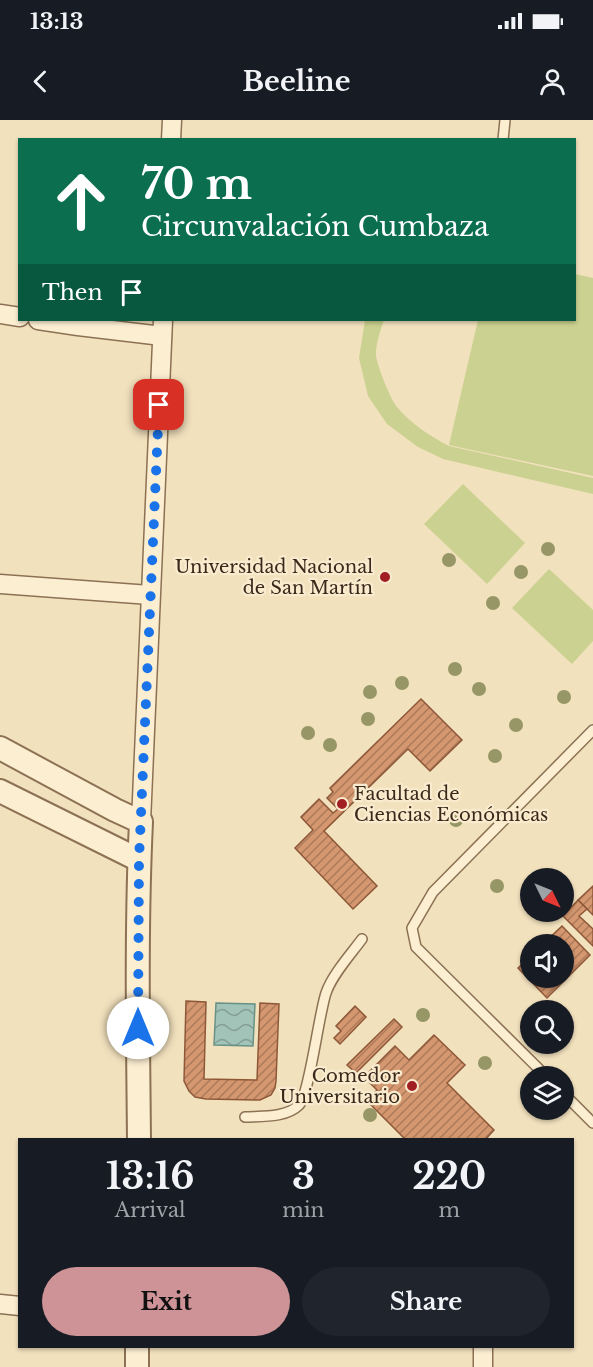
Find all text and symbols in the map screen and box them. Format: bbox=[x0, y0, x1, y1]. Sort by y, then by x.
text: 13:13 bbox=[30, 8, 83, 35]
icon: back bbox=[24, 65, 57, 98]
text: Beeline bbox=[243, 65, 350, 98]
icon: person bbox=[536, 65, 569, 98]
text: 70 m bbox=[141, 158, 252, 210]
icon: ahead bbox=[42, 162, 120, 240]
text: Circunvalación Cumbaza bbox=[141, 210, 489, 243]
icon: arrive bbox=[115, 276, 148, 309]
text: Then bbox=[42, 279, 103, 306]
pin bbox=[133, 379, 184, 430]
icon: arrive bbox=[142, 388, 175, 421]
place label: Universidad Nacional de San Martín bbox=[175, 556, 373, 599]
marker: Universidad Nacional de San Martín bbox=[378, 570, 392, 584]
place label: Facultad de Ciencias Económicas bbox=[354, 783, 548, 826]
marker: Facultad de Ciencias Económicas bbox=[335, 797, 349, 811]
north arrow bbox=[520, 868, 574, 922]
map controls bbox=[520, 868, 574, 1120]
button: sound bbox=[520, 934, 574, 988]
position arrow bbox=[106, 996, 170, 1060]
button: search bbox=[520, 1000, 574, 1054]
place label: Comedor Universitario bbox=[280, 1065, 400, 1108]
button: layers bbox=[520, 1066, 574, 1120]
marker: Comedor Universitario bbox=[405, 1079, 419, 1093]
text: 13:16 bbox=[106, 1154, 195, 1199]
text: 3 bbox=[292, 1154, 315, 1199]
text: 220 bbox=[412, 1154, 486, 1199]
text: Arrival bbox=[115, 1198, 186, 1222]
text: min bbox=[282, 1198, 324, 1222]
text: m bbox=[438, 1198, 460, 1222]
button: Exit bbox=[42, 1267, 290, 1336]
button: Share bbox=[302, 1267, 550, 1336]

